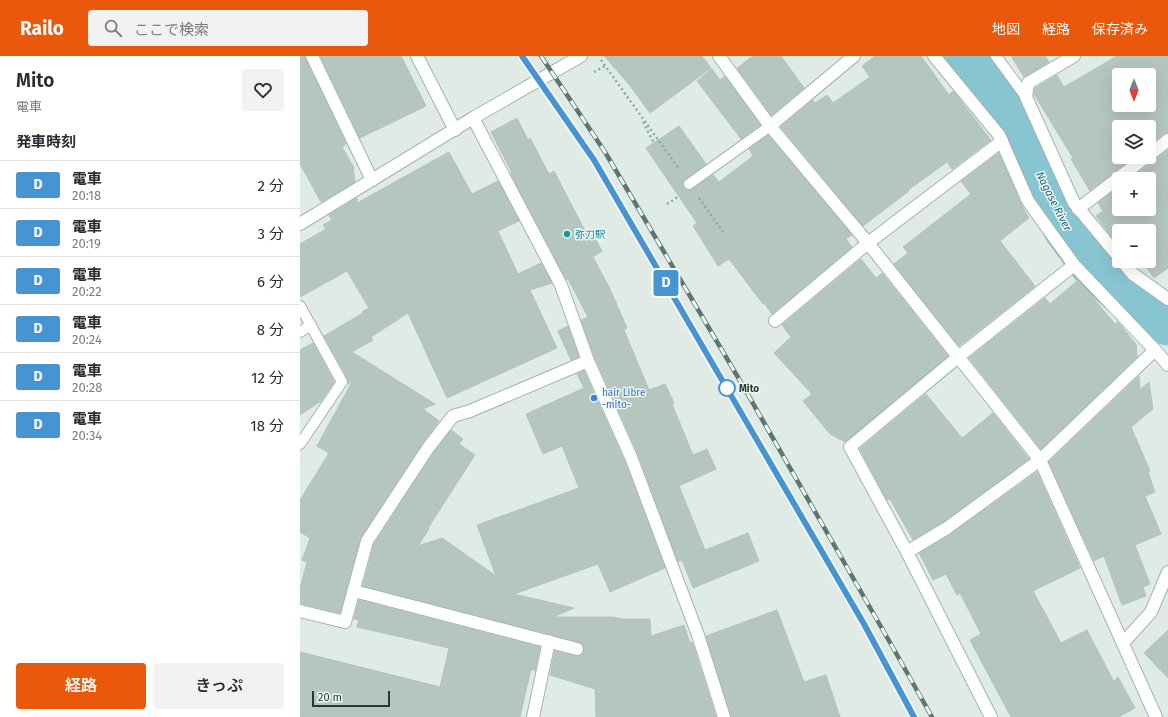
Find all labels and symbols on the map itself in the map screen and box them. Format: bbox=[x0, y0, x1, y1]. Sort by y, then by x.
north arrow bbox=[1112, 68, 1156, 112]
water label: Nagase River bbox=[1033, 169, 1074, 234]
marker: 弥刀駅 bbox=[562, 229, 572, 239]
place label: 弥刀駅 bbox=[575, 229, 606, 241]
line badge: D bbox=[653, 270, 679, 296]
marker: Mito bbox=[718, 379, 736, 397]
place label: Mito bbox=[739, 383, 759, 395]
place label: hair Libre -mito- bbox=[602, 387, 645, 411]
marker: hair Libre -mito- bbox=[589, 393, 599, 403]
scale bar bbox=[312, 689, 390, 708]

